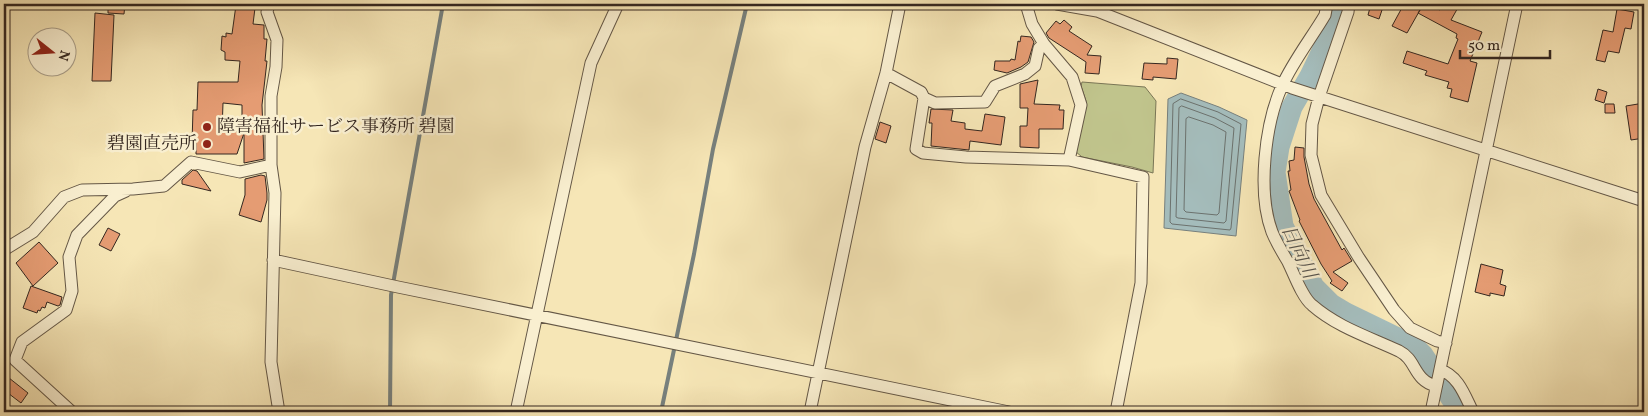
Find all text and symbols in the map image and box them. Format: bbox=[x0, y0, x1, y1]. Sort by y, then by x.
north arrow bbox=[28, 28, 78, 78]
scale bar bbox=[1460, 28, 1550, 60]
text: 50 m bbox=[1468, 36, 1500, 57]
text: N bbox=[52, 48, 74, 63]
place label: 障害福祉サービス事務所 碧園 bbox=[217, 115, 455, 140]
marker: 障害福祉サービス事務所 碧園 bbox=[201, 121, 213, 133]
place label: 碧園直売所 bbox=[107, 132, 197, 157]
marker: 碧園直売所 bbox=[201, 138, 213, 150]
water label: 日向川 bbox=[1274, 221, 1323, 285]

